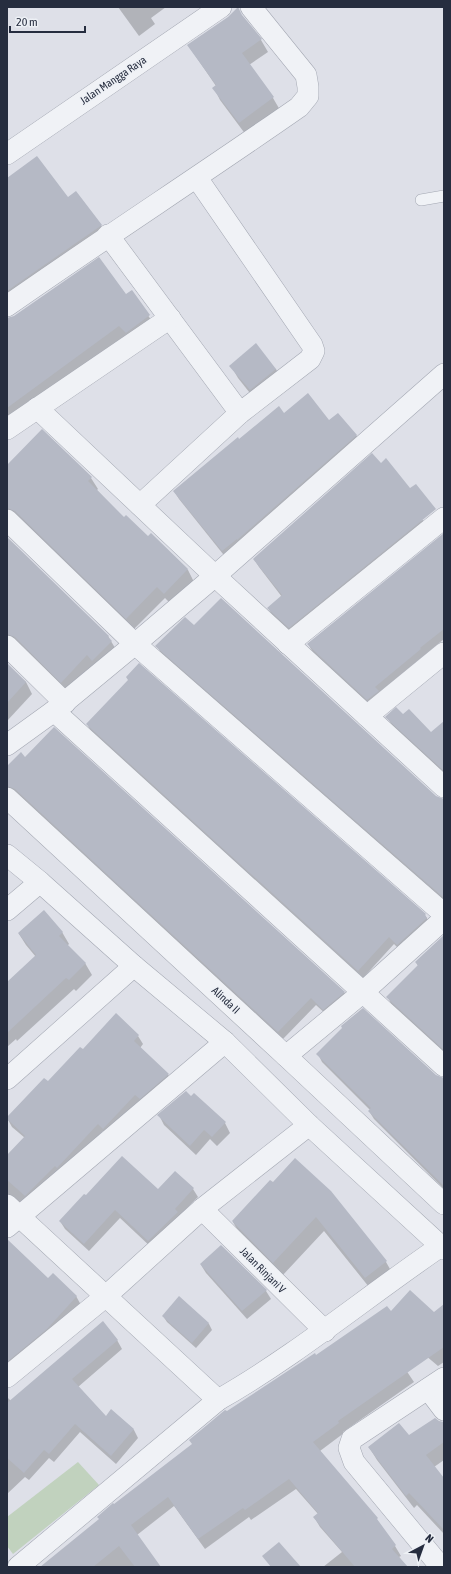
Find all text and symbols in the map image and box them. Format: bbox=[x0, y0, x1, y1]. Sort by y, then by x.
scale bar bbox=[10, 8, 85, 34]
text: 20 m bbox=[16, 15, 38, 29]
street label: Jalan Mangga Raya bbox=[78, 53, 148, 107]
street label: Alinda II bbox=[210, 984, 242, 1016]
street label: Jalan Rinjani V bbox=[238, 1245, 289, 1296]
north arrow bbox=[403, 1526, 443, 1566]
text: N bbox=[423, 1532, 436, 1545]

